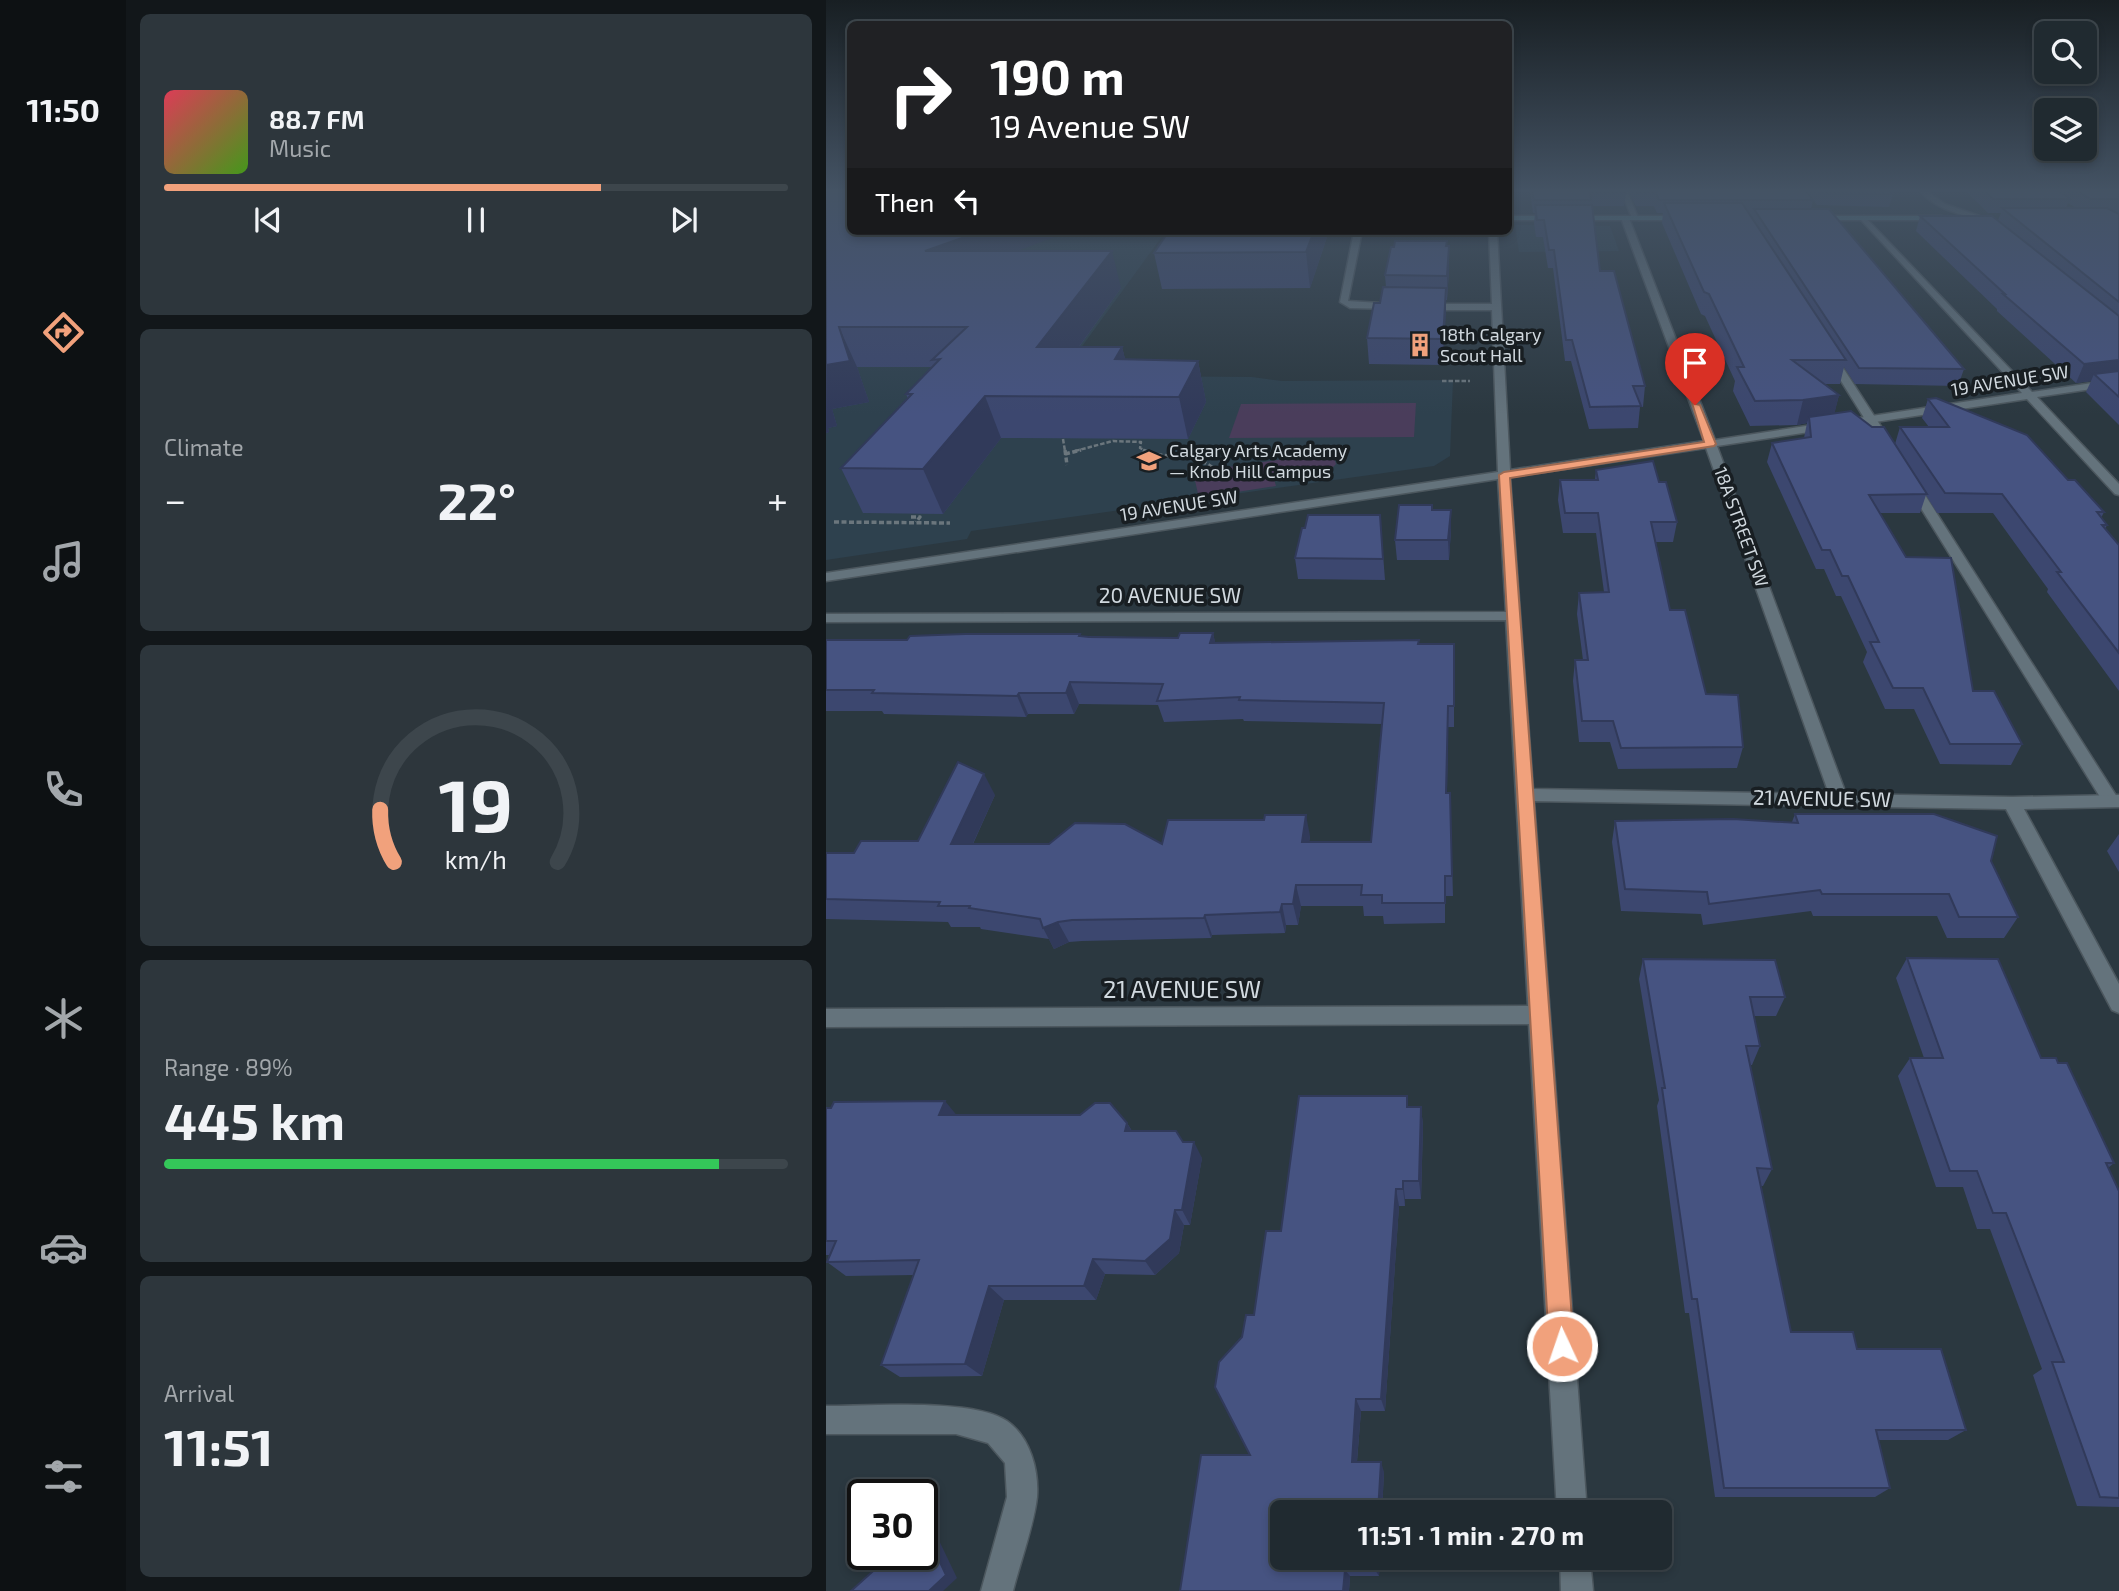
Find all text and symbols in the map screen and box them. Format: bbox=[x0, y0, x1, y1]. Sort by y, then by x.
map controls bbox=[2034, 21, 2097, 161]
button: search bbox=[2034, 21, 2097, 84]
text: 190 m bbox=[990, 46, 1125, 105]
icon: right bbox=[875, 49, 966, 140]
text: 11:50 bbox=[26, 90, 100, 128]
button: layers bbox=[2034, 98, 2097, 161]
text: 88.7 FM bbox=[269, 103, 365, 134]
text: 19 Avenue SW bbox=[990, 106, 1190, 144]
text: Music bbox=[269, 134, 331, 162]
icon: left bbox=[948, 182, 986, 220]
text: Then bbox=[875, 186, 934, 217]
icon: previous bbox=[249, 201, 287, 239]
icon: pause bbox=[457, 201, 495, 239]
icon: next bbox=[665, 201, 703, 239]
icon: directions bbox=[39, 308, 88, 357]
place label: 18th Calgary Scout Hall bbox=[1440, 323, 1542, 366]
building icon: 18th Calgary Scout Hall bbox=[1406, 331, 1434, 359]
pin bbox=[1665, 333, 1725, 405]
icon: arrive bbox=[1676, 344, 1714, 382]
street label: 19 AVENUE SW bbox=[1950, 360, 2070, 400]
text: Climate bbox=[164, 433, 244, 461]
place label: Calgary Arts Academy — Knob Hill Campus bbox=[1169, 439, 1348, 482]
school or university icon: Calgary Arts Academy — Knob Hill Campus bbox=[1135, 447, 1163, 475]
street label: 18A STREET SW bbox=[1710, 464, 1774, 590]
text: 22° bbox=[437, 468, 516, 530]
text: − bbox=[164, 476, 186, 522]
text: + bbox=[767, 476, 788, 522]
street label: 19 AVENUE SW bbox=[1119, 485, 1239, 525]
icon: music bbox=[39, 537, 88, 586]
street label: 20 AVENUE SW bbox=[1099, 582, 1241, 607]
text: 19 bbox=[439, 759, 513, 847]
icon: phone bbox=[39, 765, 88, 814]
street label: 21 AVENUE SW bbox=[1753, 784, 1891, 811]
text: km/h bbox=[445, 843, 507, 873]
street label: 21 AVENUE SW bbox=[1103, 974, 1261, 1003]
icon: climate bbox=[39, 994, 88, 1043]
text: Range · 89% bbox=[164, 1053, 293, 1081]
text: 445 km bbox=[164, 1088, 345, 1150]
icon: car bbox=[39, 1223, 88, 1272]
position arrow bbox=[1525, 1309, 1599, 1383]
text: Arrival bbox=[164, 1379, 234, 1407]
text: 11:51 bbox=[164, 1414, 273, 1476]
icon: filters bbox=[39, 1452, 88, 1501]
speed limit sign: 30 bbox=[847, 1479, 938, 1570]
text: 11:51 · 1 min · 270 m bbox=[1358, 1519, 1584, 1550]

